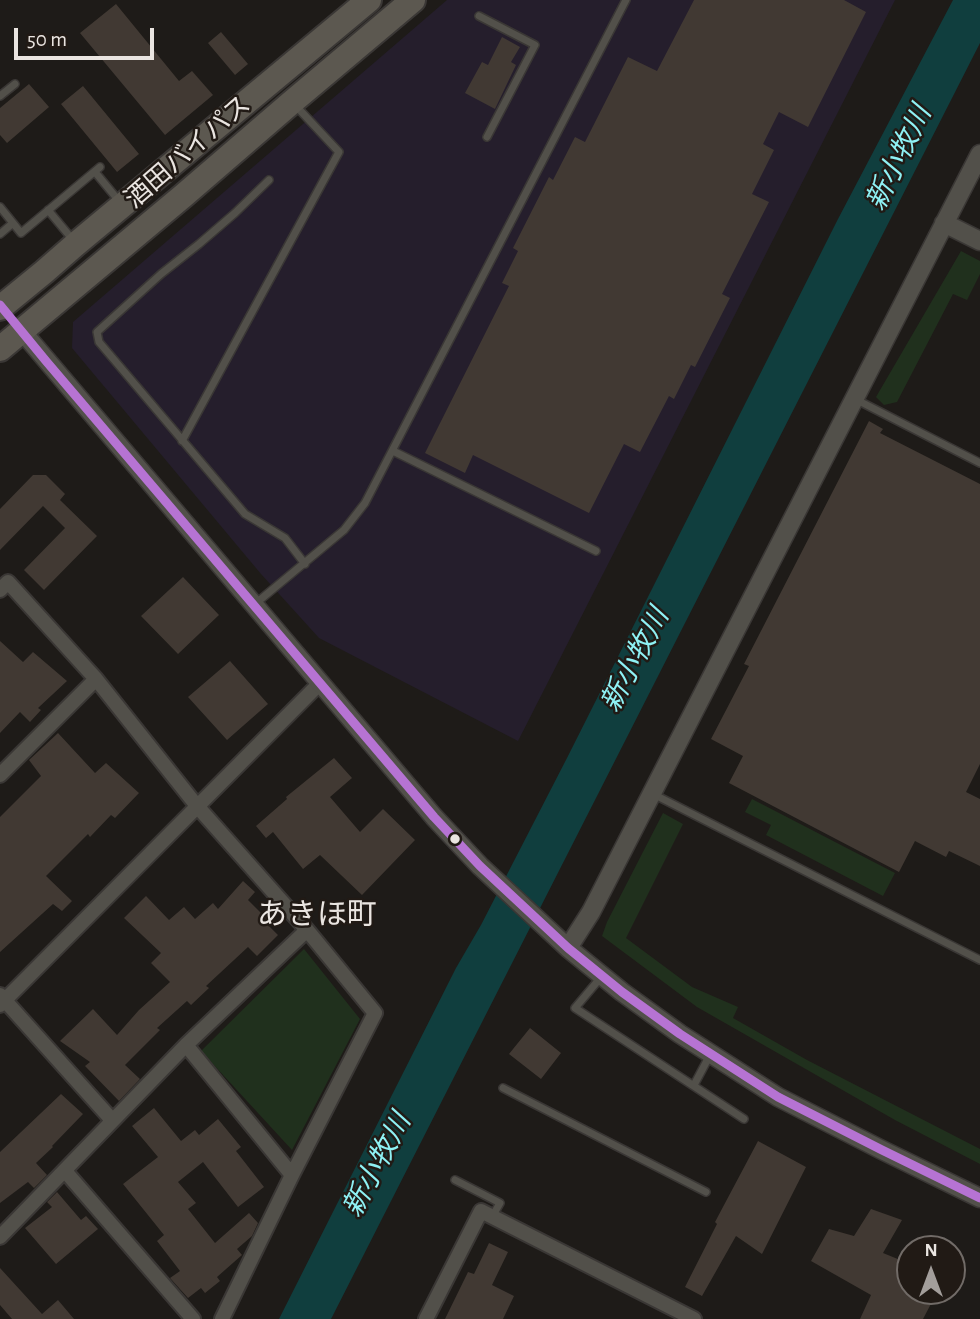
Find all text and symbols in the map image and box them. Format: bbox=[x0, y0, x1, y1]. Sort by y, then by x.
scale bar bbox=[18, 14, 158, 58]
text: 50 m bbox=[27, 29, 67, 50]
street label: 酒田バイパス bbox=[119, 89, 257, 215]
water label: 新小牧川 bbox=[859, 100, 939, 216]
water label: 新小牧川 bbox=[594, 603, 676, 717]
unlabelled marker bbox=[448, 832, 462, 846]
district label: あきほ町 bbox=[257, 897, 377, 933]
water label: 新小牧川 bbox=[336, 1108, 418, 1222]
north arrow bbox=[896, 1235, 966, 1305]
text: N bbox=[924, 1241, 938, 1260]

